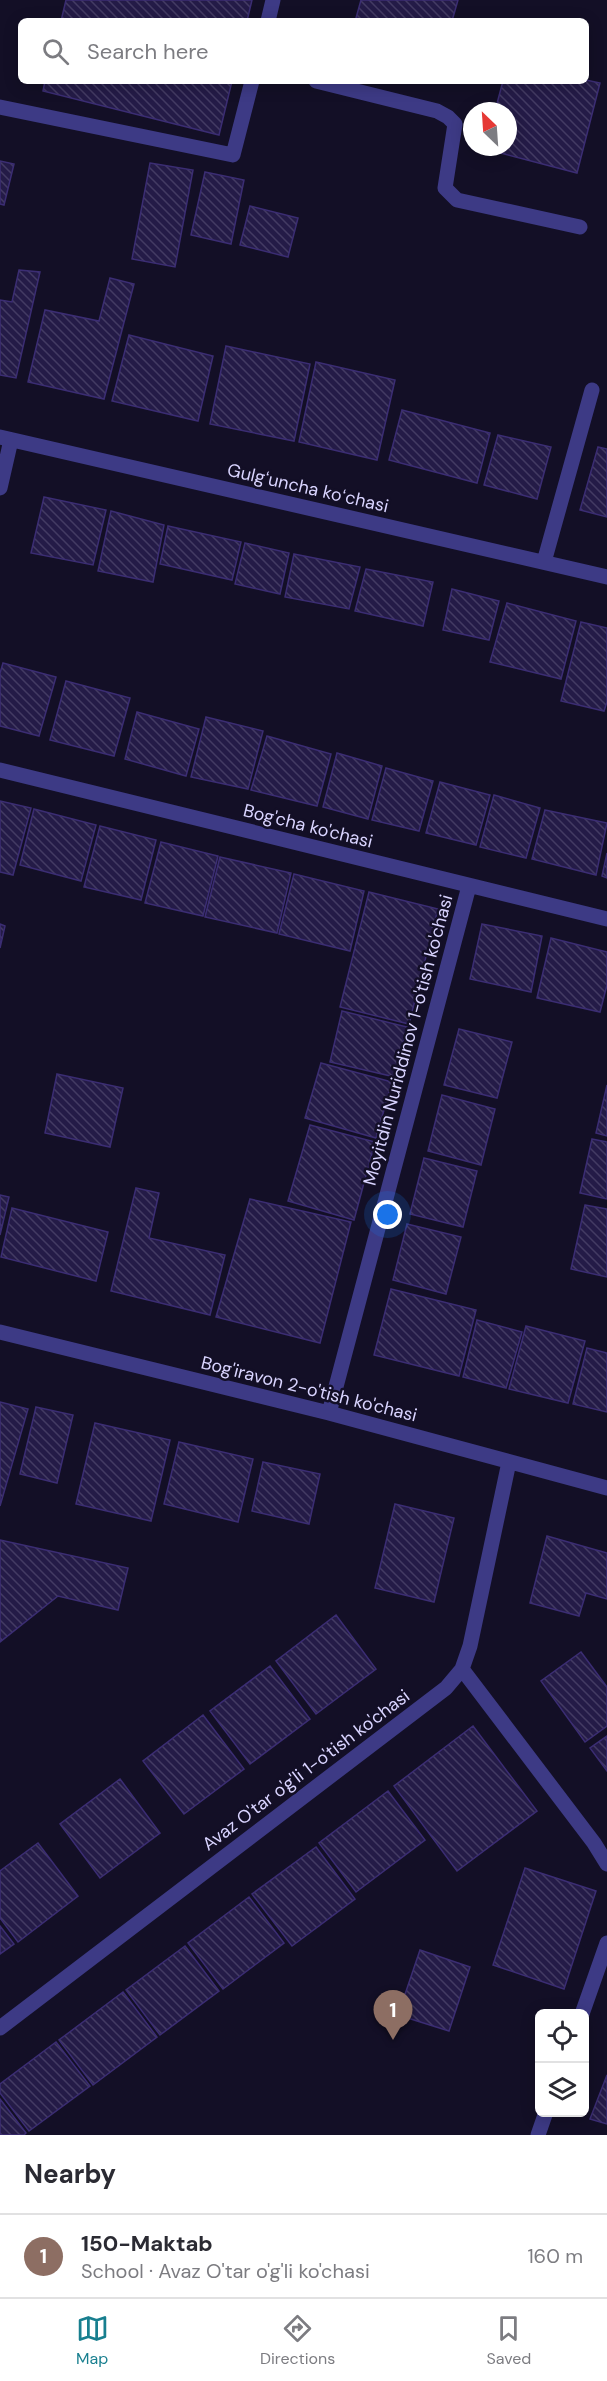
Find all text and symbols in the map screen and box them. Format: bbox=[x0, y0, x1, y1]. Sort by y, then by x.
search box bbox=[18, 18, 589, 84]
icon: search bbox=[39, 35, 72, 68]
text: Search here bbox=[87, 37, 208, 66]
north arrow bbox=[463, 102, 517, 156]
street label: Gulgʻuncha koʻchasi bbox=[225, 458, 391, 518]
street label: Bog'cha ko'chasi bbox=[241, 798, 375, 854]
street label: Moyitdin Nuriddinov 1-o'tish ko'chasi bbox=[358, 892, 458, 1188]
your location bbox=[373, 1200, 402, 1229]
street label: Bog'iravon 2-o'tish ko'chasi bbox=[198, 1351, 420, 1427]
street label: Avaz O'tar o'g'li 1-o'tish ko'chasi bbox=[197, 1684, 415, 1856]
pin: 1 bbox=[374, 1990, 412, 2040]
map controls bbox=[535, 2009, 589, 2117]
button: locate bbox=[535, 2009, 589, 2063]
button: layers bbox=[535, 2063, 589, 2117]
text: Nearby bbox=[24, 2157, 116, 2191]
text: 150-Maktab bbox=[81, 2229, 213, 2258]
text: 1 bbox=[40, 2243, 47, 2269]
text: 160 m bbox=[527, 2243, 583, 2269]
text: School · Avaz O'tar o'g'li ko'chasi bbox=[81, 2258, 370, 2284]
tab: Map bbox=[76, 2312, 109, 2369]
tab: Directions bbox=[260, 2312, 335, 2369]
tab: Saved bbox=[487, 2312, 531, 2369]

